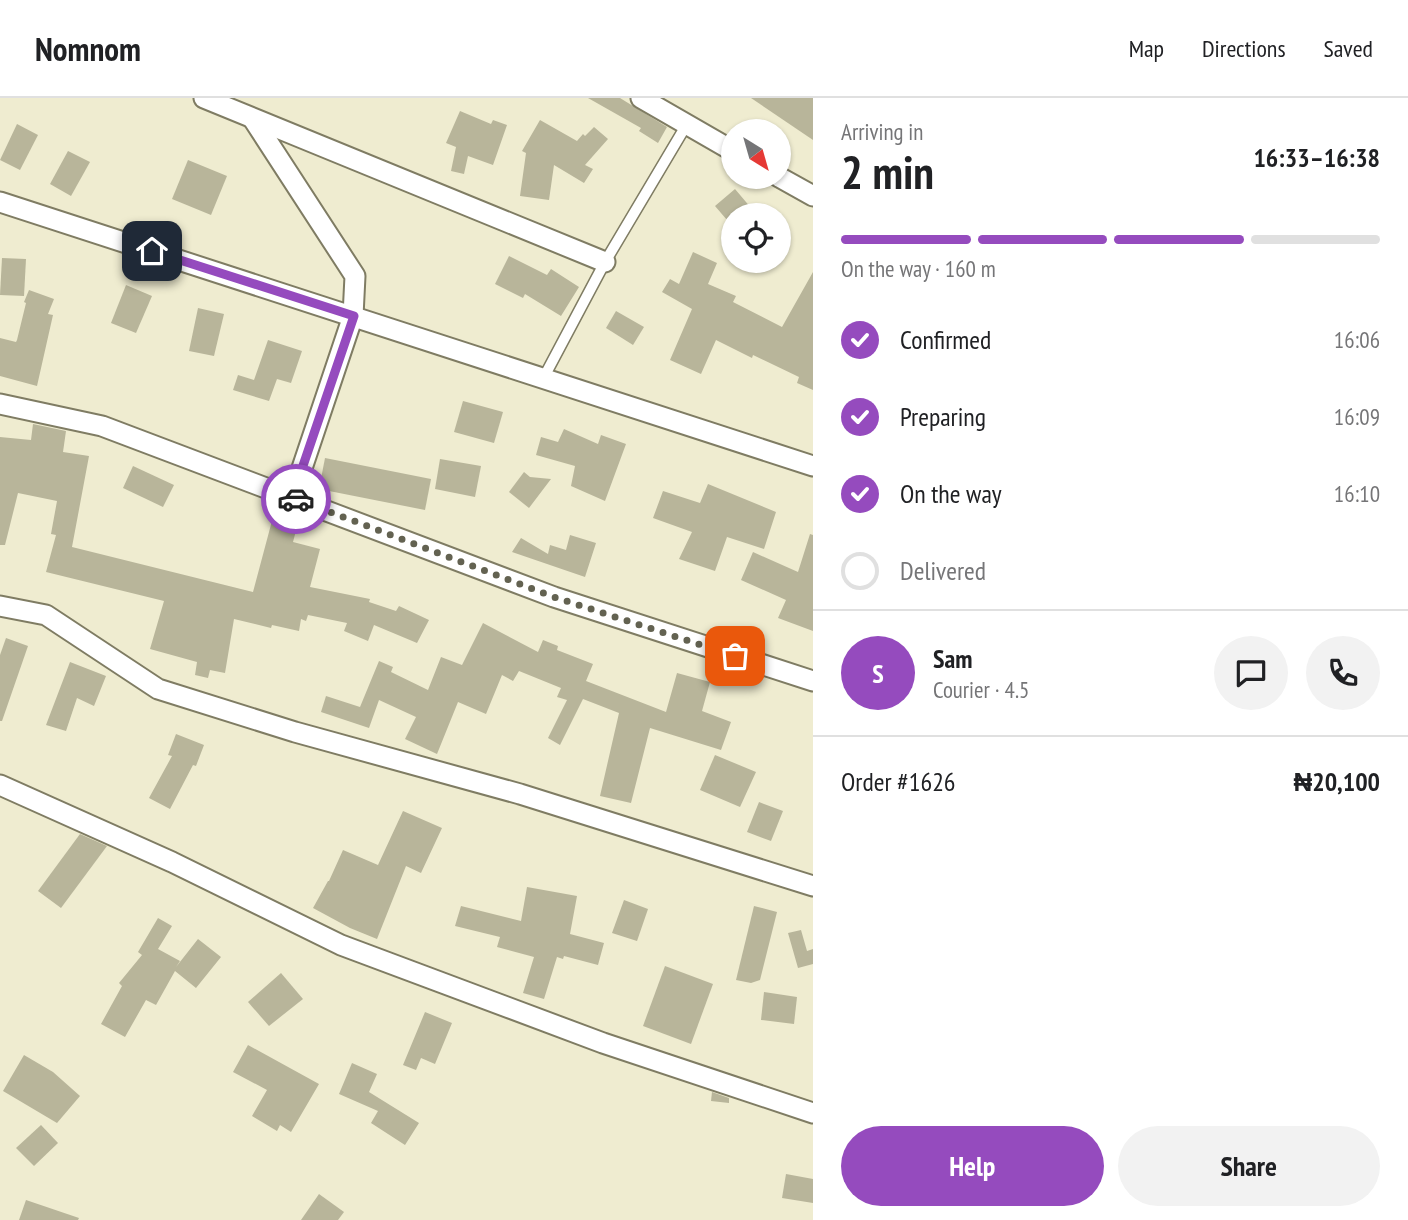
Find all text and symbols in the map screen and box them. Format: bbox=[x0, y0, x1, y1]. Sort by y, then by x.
text: Nomnom bbox=[35, 27, 141, 70]
text: Map bbox=[1129, 33, 1164, 64]
text: Directions bbox=[1202, 33, 1286, 64]
text: Saved bbox=[1324, 33, 1373, 64]
text: Arriving in bbox=[841, 117, 923, 146]
north arrow bbox=[721, 119, 791, 189]
map controls bbox=[721, 119, 791, 273]
text: 16:33–16:38 bbox=[1253, 141, 1380, 174]
text: 2 min bbox=[841, 142, 934, 202]
button: locate bbox=[721, 203, 791, 273]
pin bbox=[122, 221, 182, 281]
icon: home bbox=[133, 232, 171, 270]
text: On the way · 160 m bbox=[841, 254, 996, 283]
icon: check bbox=[841, 321, 879, 359]
text: Confirmed bbox=[900, 323, 991, 356]
text: 16:06 bbox=[1334, 325, 1380, 354]
icon: check bbox=[841, 398, 879, 436]
text: Preparing bbox=[900, 400, 986, 433]
text: 16:09 bbox=[1334, 402, 1380, 431]
courier bbox=[261, 464, 331, 534]
icon: check bbox=[841, 475, 879, 513]
text: On the way bbox=[900, 477, 1002, 510]
text: 16:10 bbox=[1334, 479, 1380, 508]
icon: car bbox=[277, 480, 315, 518]
text: Delivered bbox=[900, 554, 986, 587]
pin bbox=[705, 626, 765, 686]
button: chat bbox=[1214, 636, 1288, 710]
button: phone bbox=[1306, 636, 1380, 710]
icon: bag bbox=[716, 637, 754, 675]
text: Sam bbox=[933, 642, 972, 675]
text: S bbox=[872, 657, 884, 690]
text: Courier · 4.5 bbox=[933, 675, 1029, 704]
text: Order #1626 bbox=[841, 765, 956, 798]
text: ₦20,100 bbox=[1293, 765, 1380, 798]
button: Help bbox=[841, 1126, 1104, 1206]
button: Share bbox=[1118, 1126, 1380, 1206]

